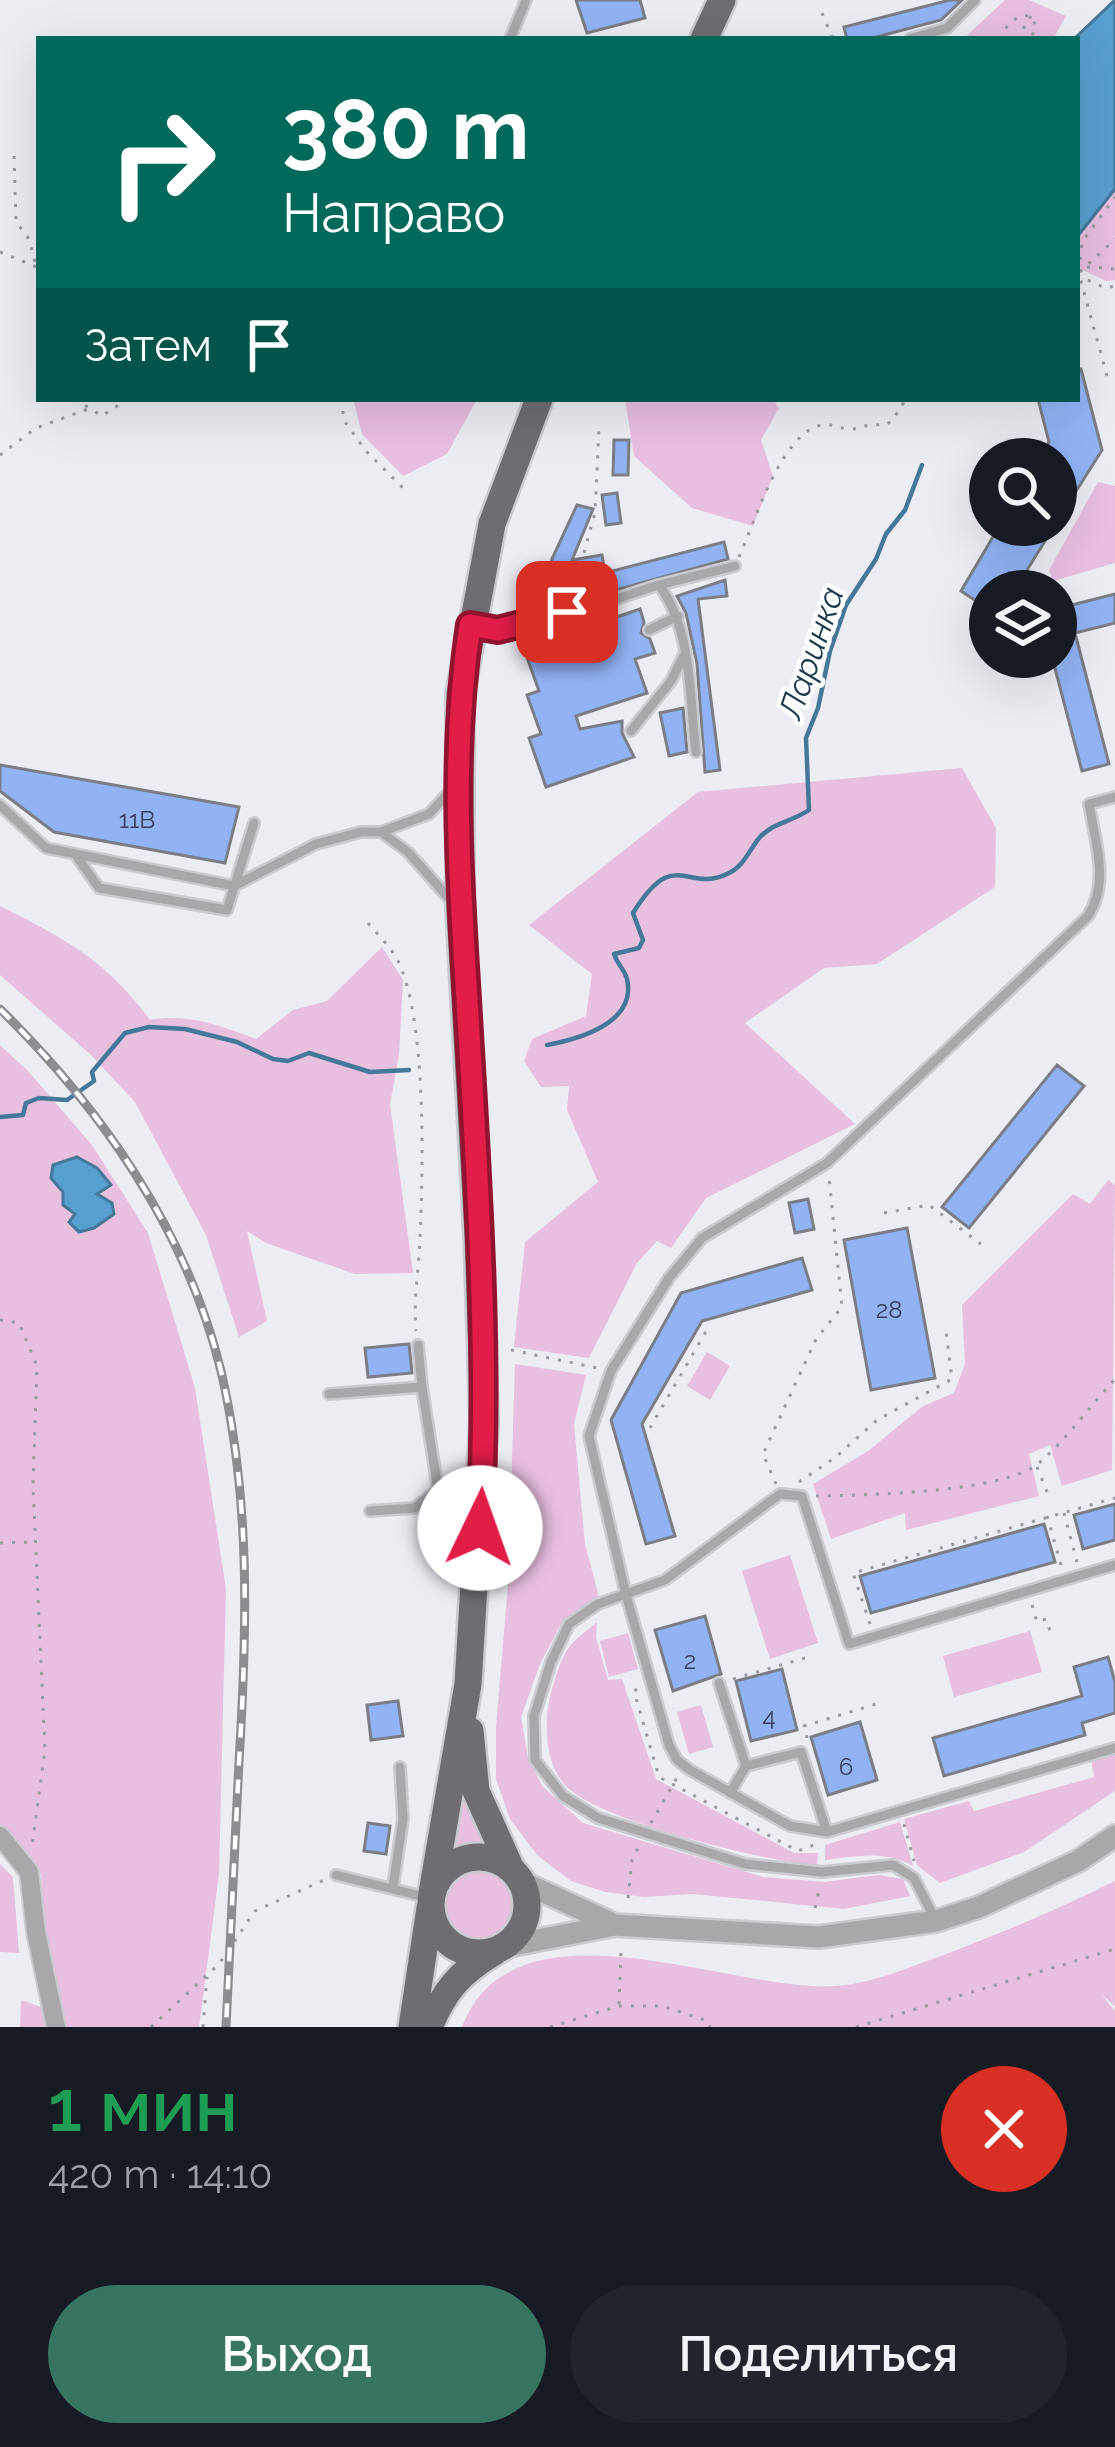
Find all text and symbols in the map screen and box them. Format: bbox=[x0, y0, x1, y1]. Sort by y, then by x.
text: 380 m bbox=[282, 80, 530, 179]
icon: right bbox=[84, 84, 240, 240]
text: Направо bbox=[282, 181, 505, 245]
icon: arrive bbox=[236, 312, 302, 378]
text: Затем bbox=[84, 319, 212, 372]
map controls bbox=[969, 438, 1077, 678]
button: search bbox=[969, 438, 1077, 546]
pin bbox=[516, 561, 618, 663]
button: layers bbox=[969, 570, 1077, 678]
icon: arrive bbox=[534, 579, 600, 645]
water label: Ларинка bbox=[770, 582, 852, 725]
house number: 11В bbox=[119, 805, 155, 834]
house number: 28 bbox=[876, 1295, 902, 1324]
position arrow bbox=[417, 1465, 543, 1591]
house number: 2 bbox=[684, 1646, 696, 1675]
house number: 4 bbox=[762, 1702, 776, 1731]
house number: 6 bbox=[839, 1752, 853, 1781]
text: 1 мин bbox=[48, 2063, 238, 2148]
button: close bbox=[941, 2066, 1067, 2192]
text: 420 m · 14:10 bbox=[48, 2151, 272, 2197]
button: Выход bbox=[48, 2285, 546, 2423]
button: Поделиться bbox=[570, 2285, 1067, 2423]

